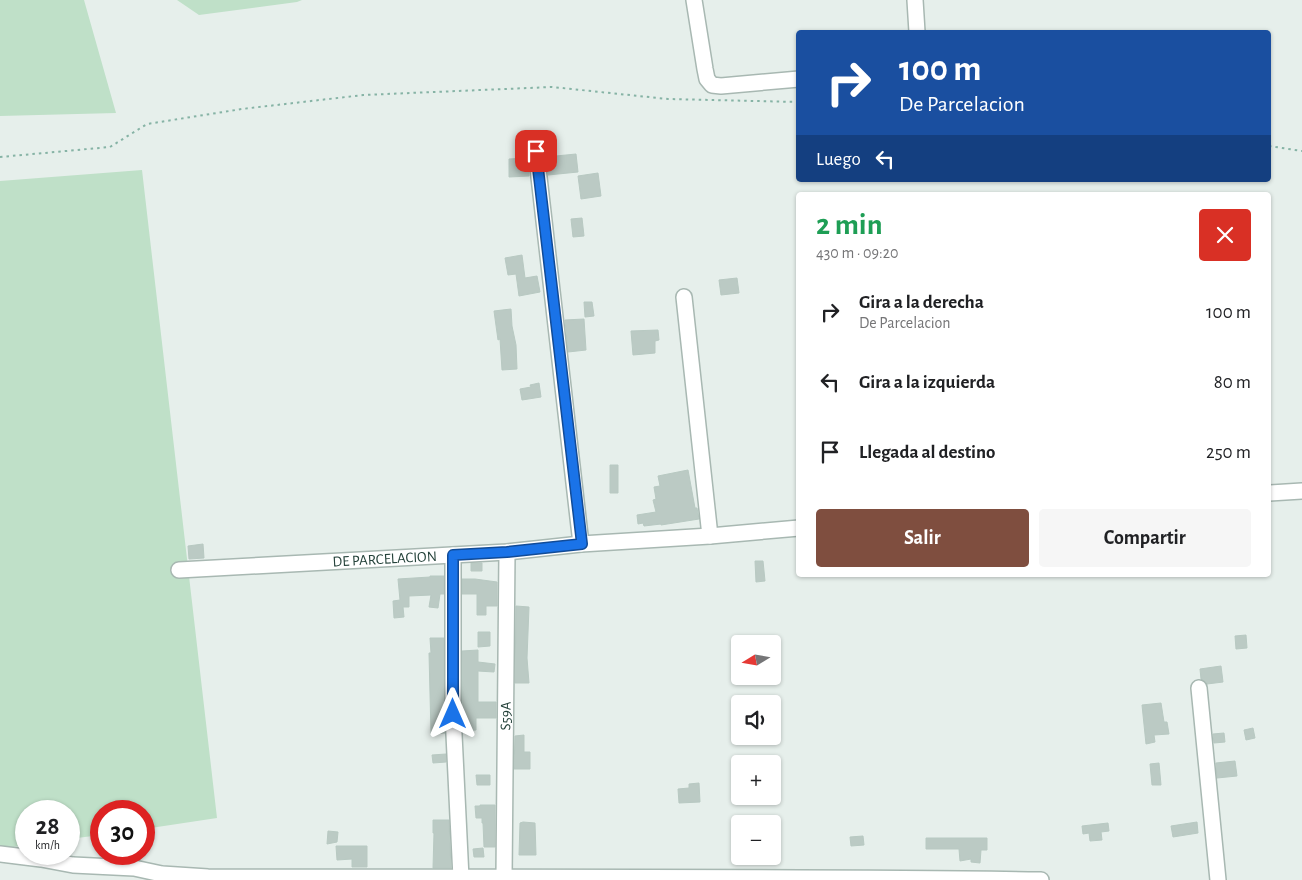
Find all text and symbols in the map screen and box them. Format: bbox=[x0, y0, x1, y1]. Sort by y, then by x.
icon: right bbox=[816, 50, 881, 115]
text: 100 m bbox=[899, 52, 982, 87]
text: De Parcelacion bbox=[899, 93, 1025, 115]
pin bbox=[515, 130, 557, 172]
icon: arrive bbox=[522, 137, 550, 165]
icon: left bbox=[871, 145, 899, 173]
text: Luego bbox=[816, 150, 861, 169]
button: close bbox=[1199, 209, 1251, 261]
text: 2 min bbox=[816, 210, 883, 240]
text: 430 m · 09:20 bbox=[816, 245, 898, 261]
text: Gira a la derecha bbox=[859, 293, 984, 312]
icon: right bbox=[816, 298, 844, 326]
text: 100 m bbox=[1206, 303, 1251, 322]
text: De Parcelacion bbox=[859, 315, 951, 331]
icon: left bbox=[816, 368, 844, 396]
text: Gira a la izquierda bbox=[859, 373, 995, 392]
text: 80 m bbox=[1214, 373, 1251, 392]
icon: arrive bbox=[816, 438, 844, 466]
text: Llegada al destino bbox=[859, 443, 996, 462]
text: 250 m bbox=[1206, 443, 1251, 462]
button: Salir bbox=[816, 509, 1029, 567]
button: Compartir bbox=[1039, 509, 1251, 567]
street label: DE PARCELACION bbox=[332, 548, 437, 569]
north arrow bbox=[731, 635, 781, 685]
map controls bbox=[731, 635, 781, 865]
position arrow bbox=[426, 687, 478, 739]
button: sound bbox=[731, 695, 781, 745]
street label: S59A bbox=[498, 701, 513, 731]
button: + bbox=[731, 755, 781, 805]
speed limit sign: 30 bbox=[90, 800, 155, 865]
text: 28 bbox=[35, 814, 60, 839]
button: − bbox=[731, 815, 781, 865]
text: km/h bbox=[35, 839, 60, 851]

